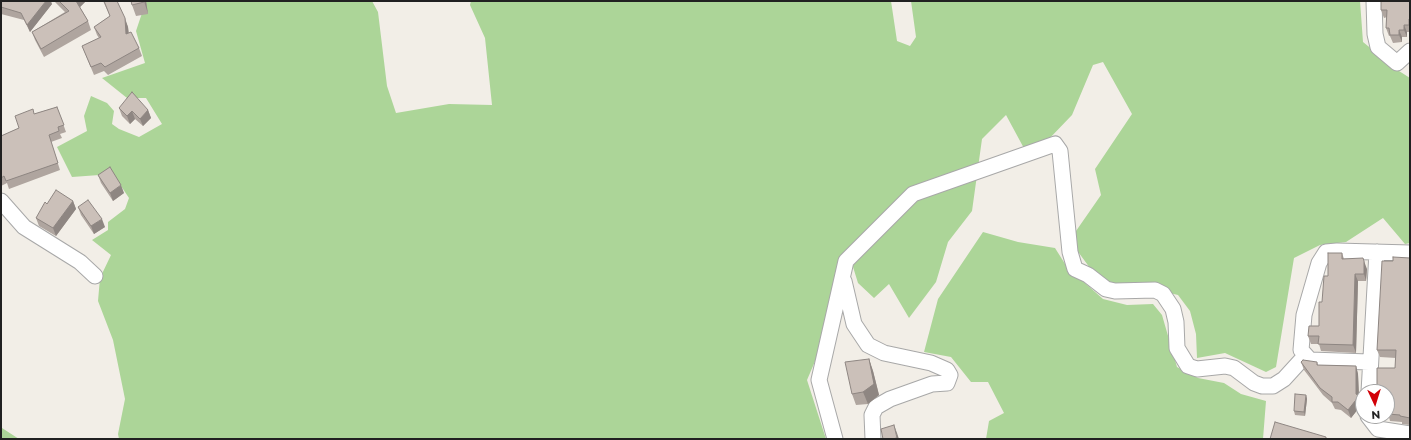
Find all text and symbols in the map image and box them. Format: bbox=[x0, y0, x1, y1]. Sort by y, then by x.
north arrow bbox=[1355, 384, 1395, 424]
text: N bbox=[1371, 408, 1381, 422]

